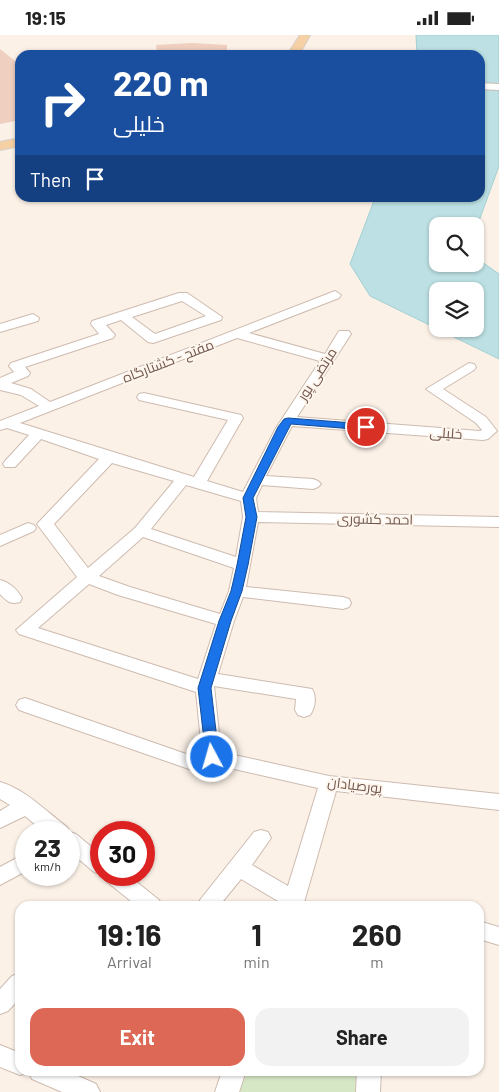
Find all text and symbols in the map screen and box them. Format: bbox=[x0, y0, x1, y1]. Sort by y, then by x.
text: 19:15 bbox=[25, 6, 66, 29]
text: 220 m bbox=[113, 61, 208, 103]
icon: right bbox=[30, 70, 95, 135]
text: خلیلی bbox=[113, 110, 165, 136]
icon: arrive bbox=[81, 165, 109, 193]
text: Then bbox=[30, 168, 71, 191]
map controls bbox=[429, 217, 484, 337]
button: search bbox=[429, 217, 484, 272]
button: layers bbox=[429, 282, 484, 337]
street label: مفتح - کشتارگاه bbox=[120, 335, 216, 387]
street label: مرتضی پور bbox=[293, 344, 342, 405]
pin bbox=[345, 406, 387, 448]
icon: arrive bbox=[352, 413, 380, 441]
street label: خلیلی bbox=[429, 423, 463, 442]
street label: احمد کشوری bbox=[337, 509, 413, 528]
position arrow bbox=[185, 730, 237, 782]
street label: پورصیادان bbox=[326, 773, 384, 798]
speed limit sign: 30 bbox=[90, 821, 155, 886]
text: 23 bbox=[34, 832, 61, 862]
text: km/h bbox=[34, 859, 61, 873]
text: 19:16 bbox=[97, 916, 161, 952]
text: 1 bbox=[251, 916, 262, 952]
text: 260 bbox=[352, 916, 402, 952]
text: Arrival bbox=[107, 952, 152, 971]
text: min bbox=[244, 952, 270, 971]
text: m bbox=[370, 952, 383, 971]
button: Exit bbox=[30, 1008, 245, 1066]
button: Share bbox=[255, 1008, 469, 1066]

